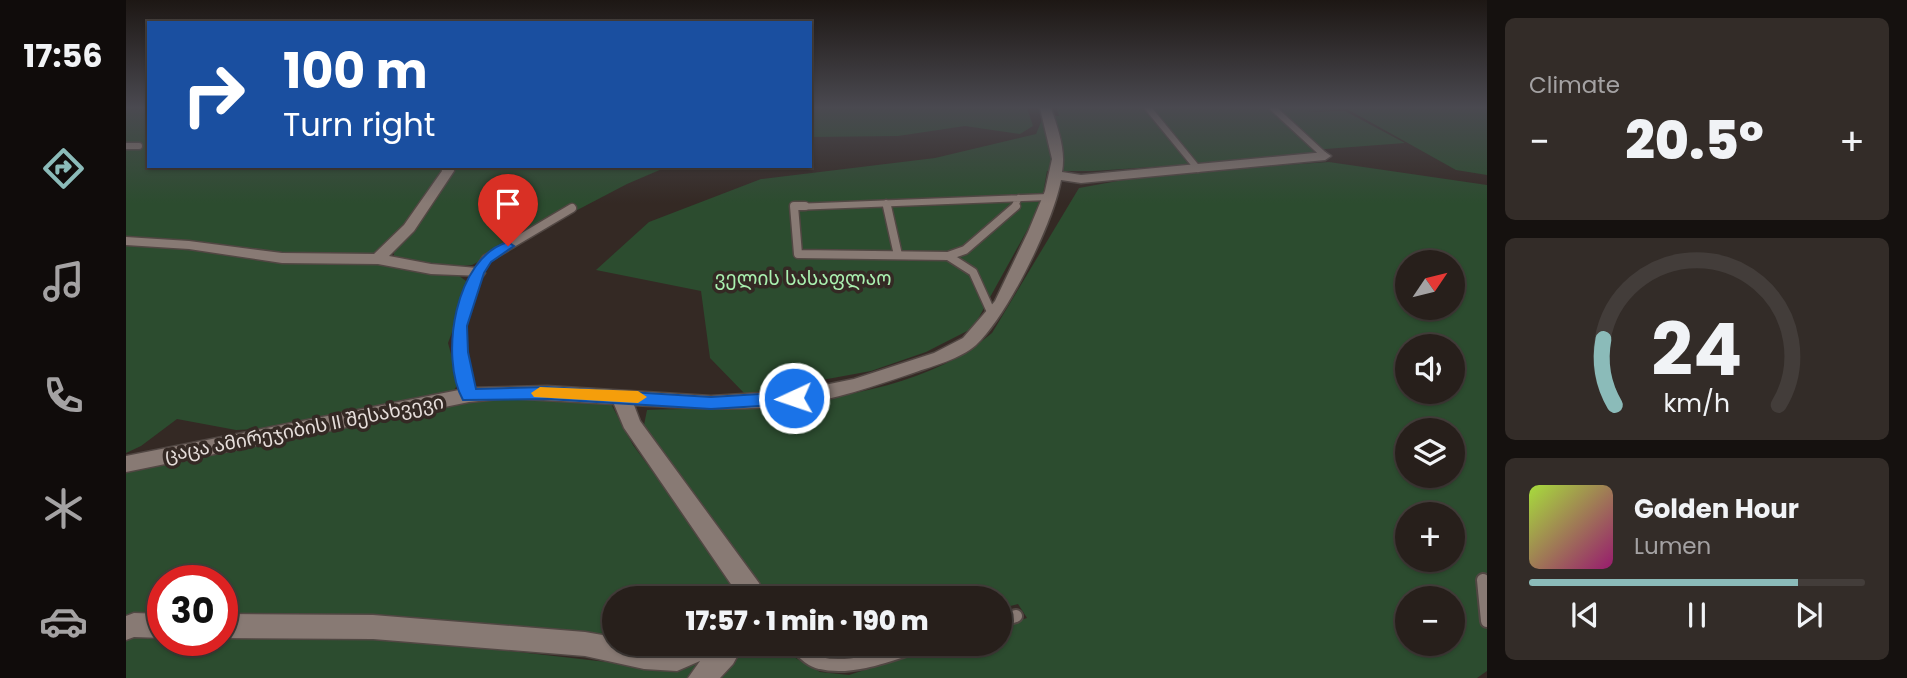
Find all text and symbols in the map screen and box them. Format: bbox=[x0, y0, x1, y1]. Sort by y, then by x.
text: 17:56 bbox=[23, 33, 103, 78]
text: 100 m bbox=[283, 37, 428, 105]
icon: right bbox=[168, 49, 259, 140]
text: Climate bbox=[1529, 69, 1620, 101]
text: Turn right bbox=[283, 102, 435, 147]
text: 20.5° bbox=[1625, 104, 1764, 177]
text: − bbox=[1529, 115, 1550, 168]
text: + bbox=[1839, 115, 1865, 168]
icon: directions bbox=[39, 144, 88, 193]
pin bbox=[478, 174, 538, 246]
icon: arrive bbox=[489, 185, 527, 223]
north arrow bbox=[1395, 250, 1465, 320]
map controls bbox=[1395, 250, 1465, 656]
icon: music bbox=[39, 257, 88, 306]
park label: ველის სასაფლაო bbox=[715, 265, 891, 292]
text: 24 bbox=[1652, 299, 1742, 400]
button: sound bbox=[1395, 334, 1465, 404]
position arrow bbox=[757, 361, 831, 435]
icon: phone bbox=[39, 371, 88, 420]
text: km/h bbox=[1664, 386, 1730, 421]
street label: ცაცა ამირეჯიბის II შესახვევი bbox=[162, 388, 446, 469]
button: layers bbox=[1395, 418, 1465, 488]
icon: climate bbox=[39, 484, 88, 533]
text: Golden Hour bbox=[1634, 491, 1799, 527]
button: + bbox=[1395, 502, 1465, 572]
text: Lumen bbox=[1634, 530, 1711, 562]
speed limit sign: 30 bbox=[147, 565, 238, 656]
button: − bbox=[1395, 586, 1465, 656]
icon: previous bbox=[1566, 596, 1604, 634]
icon: pause bbox=[1678, 596, 1716, 634]
icon: next bbox=[1790, 596, 1828, 634]
icon: car bbox=[39, 597, 88, 646]
text: 17:57 · 1 min · 190 m bbox=[685, 603, 929, 639]

